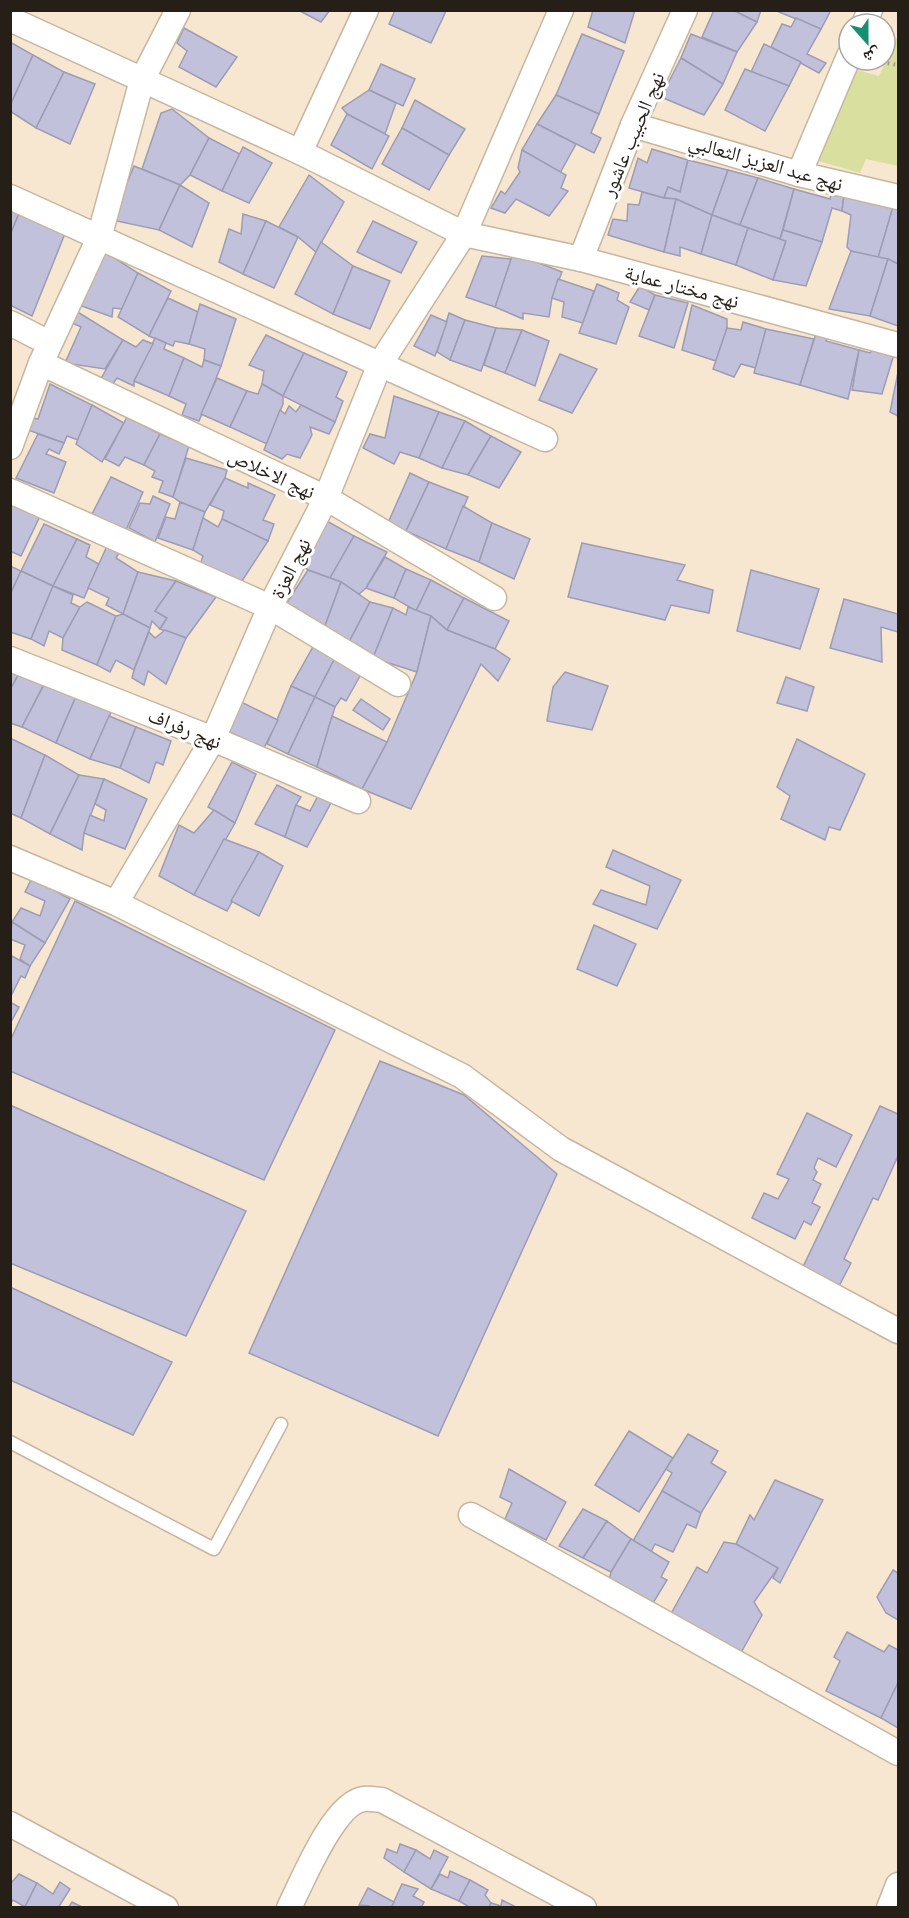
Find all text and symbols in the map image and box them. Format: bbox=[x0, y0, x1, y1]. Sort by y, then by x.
north arrow bbox=[837, 12, 897, 72]
text: ش bbox=[861, 44, 884, 67]
street label: نهج الحبيب عاشور bbox=[595, 68, 670, 201]
street label: نهج عبد العزيز الثعالبي bbox=[685, 129, 846, 200]
street label: نهج مختار عماية bbox=[622, 260, 742, 314]
street label: نهج الاخلاص bbox=[224, 443, 319, 505]
street label: نهج العزة bbox=[265, 534, 317, 603]
street label: نهج رفراف bbox=[144, 703, 225, 755]

